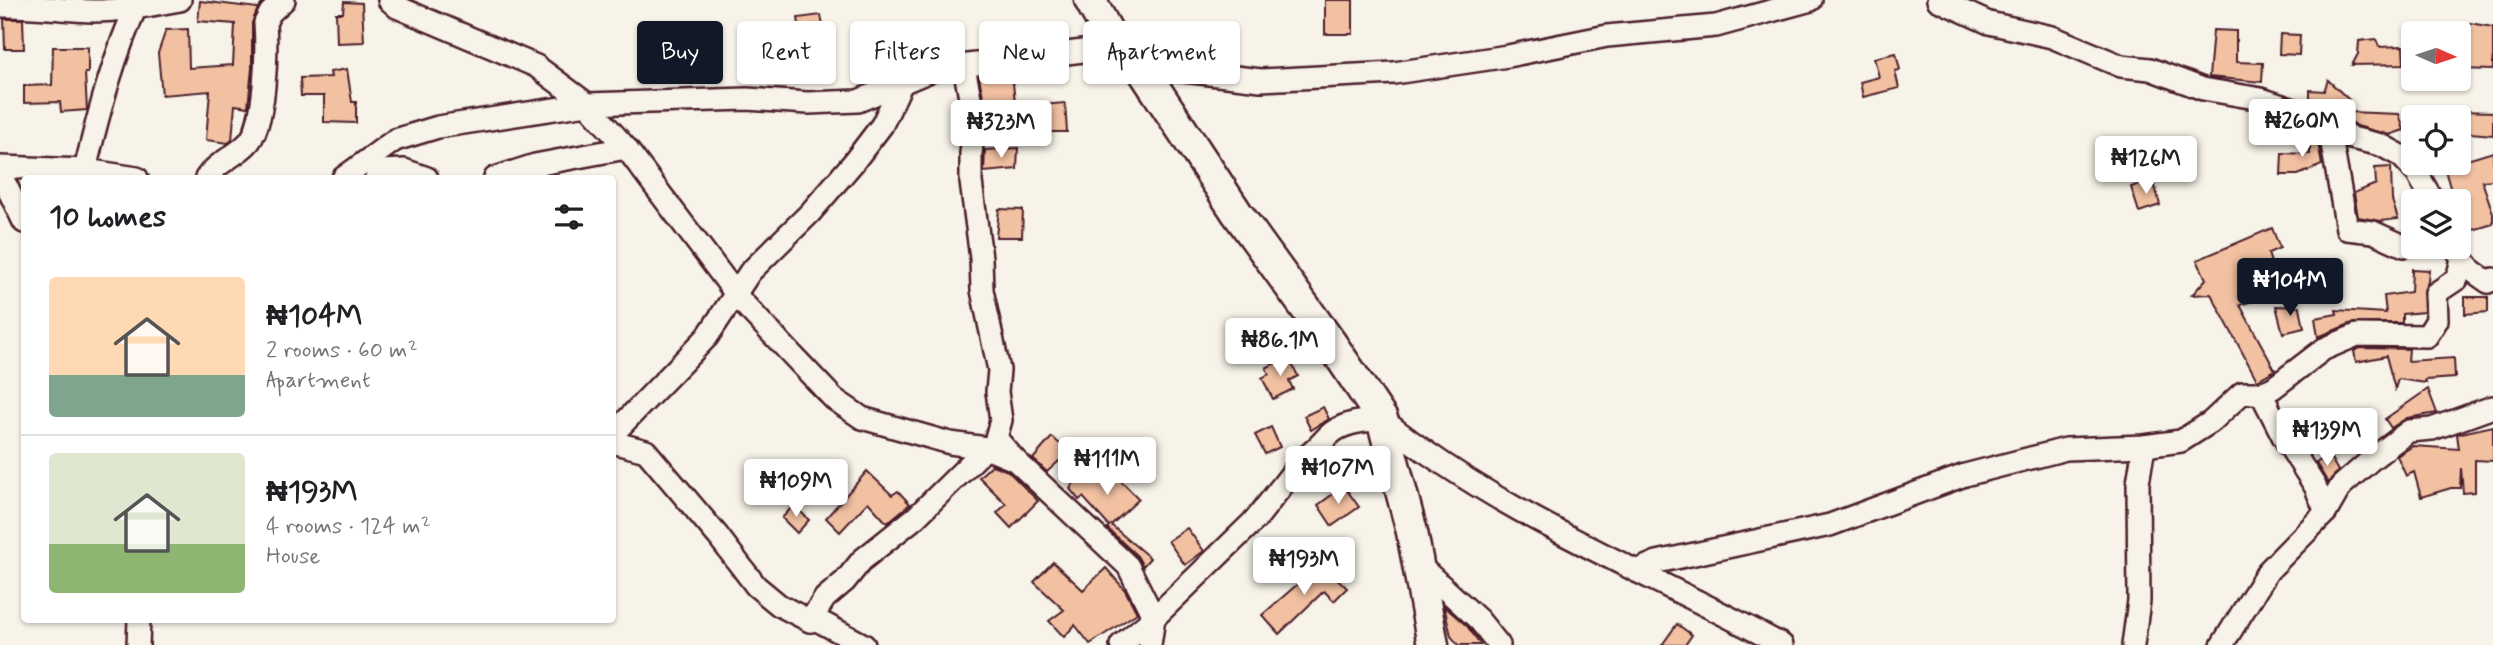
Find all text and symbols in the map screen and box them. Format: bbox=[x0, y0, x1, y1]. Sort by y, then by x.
chip: Buy bbox=[637, 21, 723, 84]
chip: Rent bbox=[737, 21, 836, 84]
chip: Filters bbox=[850, 21, 965, 84]
chip: New bbox=[979, 21, 1069, 84]
chip: Apartment bbox=[1083, 21, 1240, 84]
north arrow bbox=[2401, 21, 2471, 91]
map controls bbox=[2401, 21, 2471, 259]
pin: ₦323M bbox=[952, 100, 1050, 160]
pin: ₦260M bbox=[2253, 100, 2351, 159]
button: locate bbox=[2401, 105, 2471, 175]
text: ₦260M bbox=[2265, 107, 2339, 137]
text: ₦323M bbox=[967, 108, 1035, 138]
pin: ₦126M bbox=[2097, 136, 2195, 196]
text: ₦126M bbox=[2111, 144, 2181, 174]
button: layers bbox=[2401, 189, 2471, 259]
text: 10 homes bbox=[49, 198, 166, 237]
icon: filters bbox=[550, 198, 588, 236]
pin: ₦104M bbox=[2241, 258, 2339, 318]
text: ₦104M bbox=[2253, 266, 2327, 296]
text: ₦104M bbox=[266, 297, 362, 336]
icon: home bbox=[105, 305, 189, 389]
pin: ₦86.1M bbox=[1223, 318, 1337, 378]
text: ₦86.1M bbox=[1241, 326, 1319, 356]
text: 2 rooms · 60 m² bbox=[266, 336, 418, 366]
text: Apartment bbox=[266, 366, 371, 396]
pin: ₦139M bbox=[2278, 408, 2376, 468]
text: ₦139M bbox=[2293, 416, 2361, 446]
pin: ₦111M bbox=[1058, 438, 1156, 497]
text: ₦111M bbox=[1074, 445, 1140, 475]
pin: ₦107M bbox=[1289, 447, 1387, 506]
text: ₦107M bbox=[1301, 454, 1375, 484]
pin: ₦109M bbox=[747, 460, 845, 519]
text: ₦109M bbox=[760, 467, 832, 497]
text: ₦193M bbox=[266, 473, 358, 512]
icon: home bbox=[105, 481, 189, 565]
text: 4 rooms · 124 m² bbox=[266, 512, 431, 542]
pin: ₦193M bbox=[1255, 538, 1353, 597]
text: House bbox=[266, 542, 320, 572]
text: ₦193M bbox=[1269, 545, 1339, 575]

